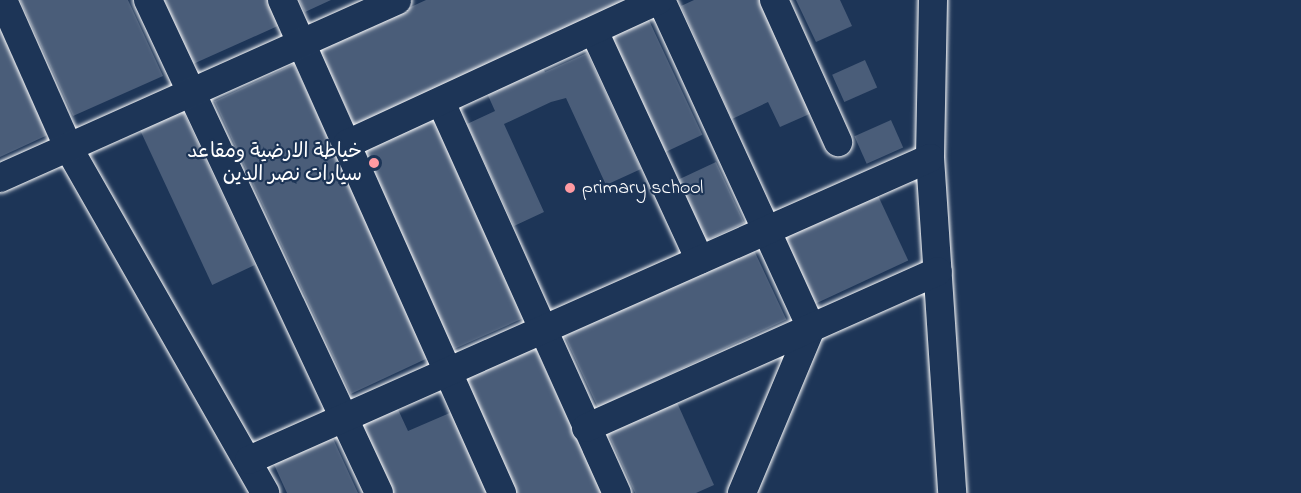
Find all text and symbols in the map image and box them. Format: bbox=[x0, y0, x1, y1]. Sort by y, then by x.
place label: خياطة الارضية ومقاعد سيارات نصر الدين bbox=[187, 140, 362, 187]
marker: خياطة الارضية ومقاعد سيارات نصر الدين bbox=[367, 156, 381, 170]
place label: primary school bbox=[582, 176, 703, 200]
marker: primary school bbox=[563, 181, 577, 195]

